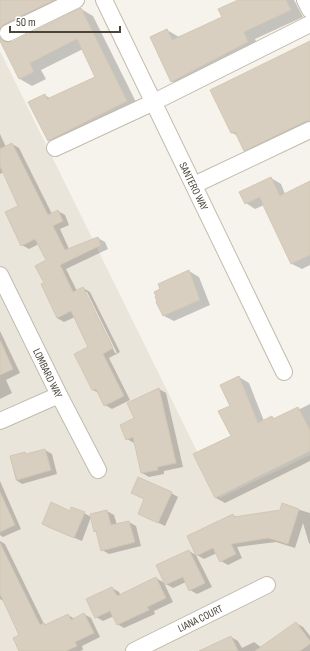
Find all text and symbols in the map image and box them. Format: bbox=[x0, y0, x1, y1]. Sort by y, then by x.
scale bar bbox=[10, 8, 120, 34]
text: 50 m bbox=[16, 15, 36, 30]
street label: SANTERO WAY bbox=[176, 160, 211, 213]
street label: LOMBARD WAY bbox=[30, 346, 65, 400]
street label: LIANA COURT bbox=[176, 602, 225, 635]

